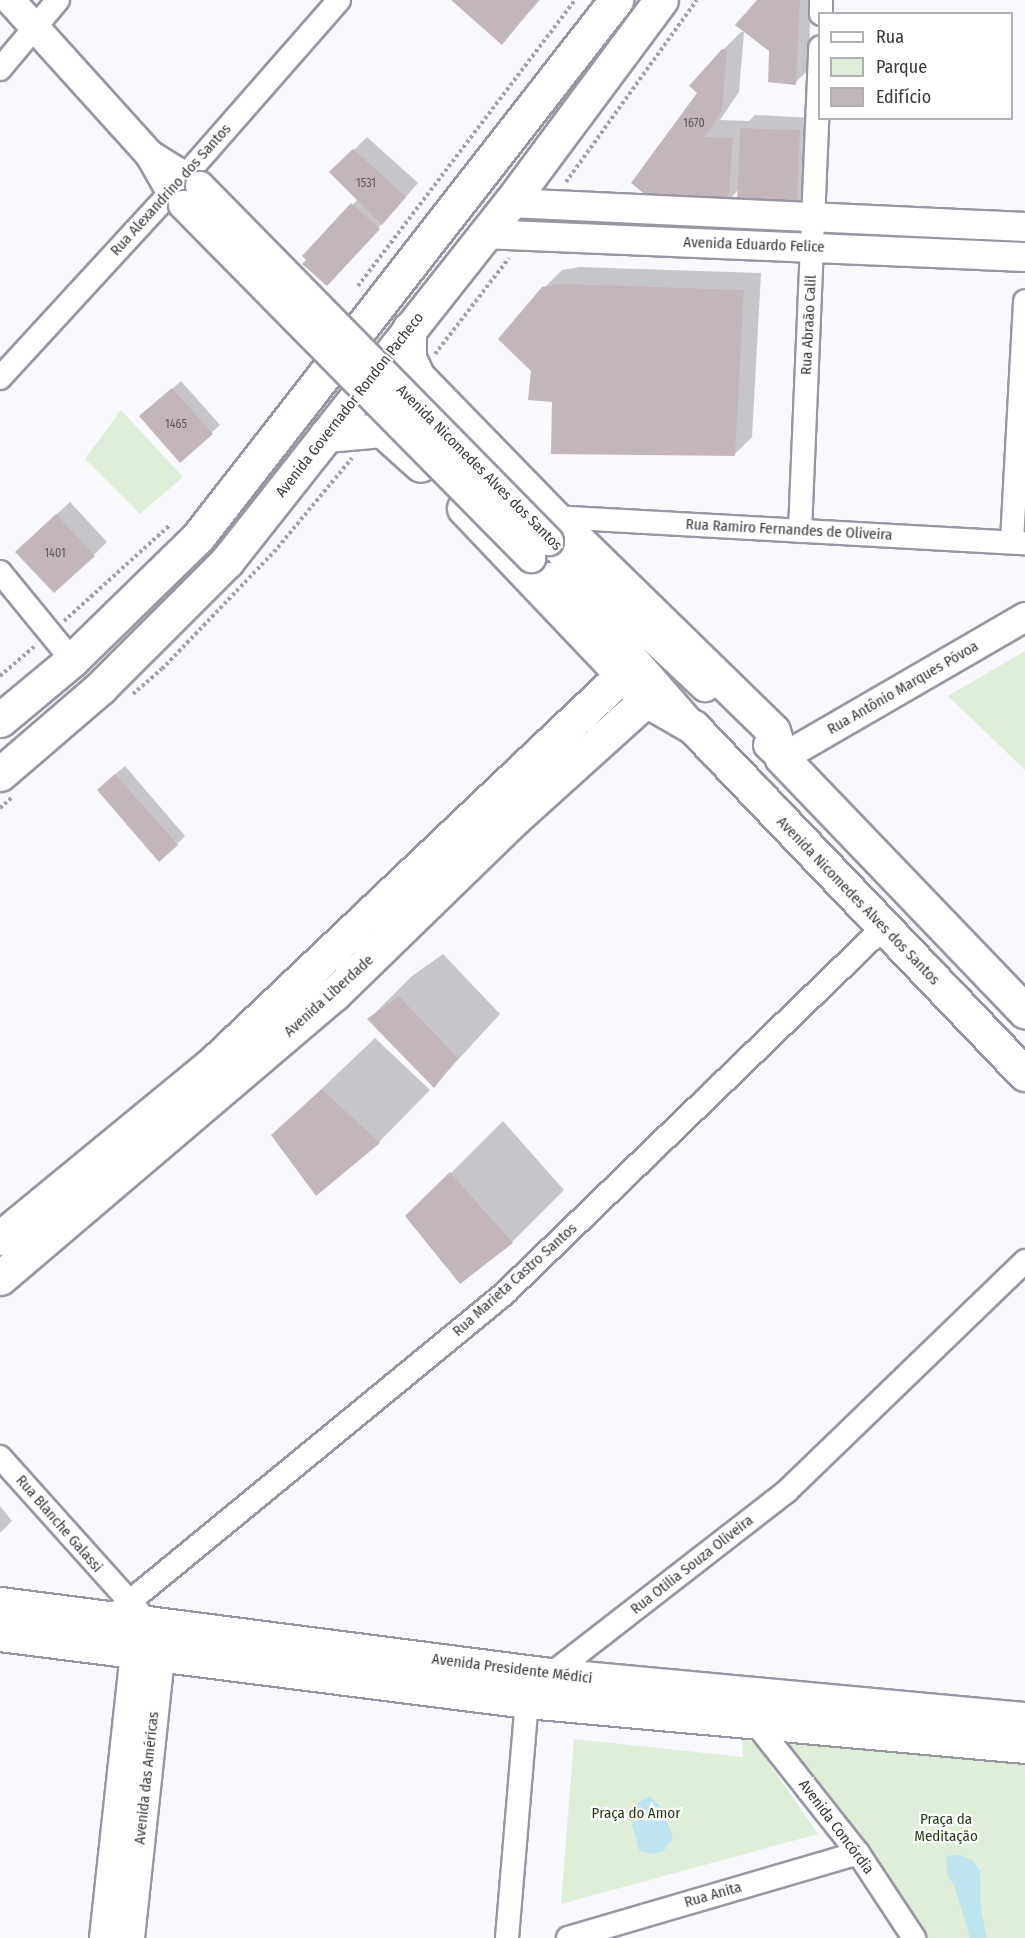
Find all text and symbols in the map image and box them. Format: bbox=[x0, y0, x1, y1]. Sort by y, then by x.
legend bbox=[818, 12, 1013, 120]
text: Rua bbox=[876, 26, 904, 48]
text: Parque bbox=[876, 56, 927, 78]
text: Edifício bbox=[876, 86, 931, 108]
house number: 1670 bbox=[683, 117, 705, 131]
street label: Rua Alexandrino dos Santos bbox=[107, 120, 235, 260]
house number: 1531 bbox=[356, 177, 376, 191]
street label: Avenida Eduardo Felice bbox=[683, 234, 825, 256]
street label: Rua Abraão Calil bbox=[797, 275, 821, 375]
street label: Avenida Governador Rondon Pacheco bbox=[272, 309, 428, 501]
street label: Avenida Nicomedes Alves dos Santos bbox=[392, 381, 566, 555]
house number: 1465 bbox=[165, 418, 187, 432]
street label: Rua Ramiro Fernandes de Oliveira bbox=[685, 516, 893, 544]
house number: 1401 bbox=[44, 547, 66, 561]
street label: Rua Antônio Marques Póvoa bbox=[824, 637, 982, 739]
street label: Avenida Nicomedes Alves dos Santos bbox=[773, 813, 943, 989]
street label: Avenida Liberdade bbox=[281, 951, 377, 1041]
street label: Rua Marieta Castro Santos bbox=[449, 1219, 581, 1341]
street label: Rua Blanche Galassi bbox=[12, 1472, 106, 1576]
street label: Rua Otilia Souza Oliveira bbox=[627, 1512, 757, 1618]
street label: Avenida Presidente Médici bbox=[431, 1650, 593, 1688]
street label: Avenida das Américas bbox=[131, 1711, 163, 1845]
street label: Avenida Concórdia bbox=[795, 1776, 877, 1878]
park label: Praça do Amor bbox=[592, 1805, 680, 1823]
park label: Praça da Meditação bbox=[914, 1810, 978, 1845]
street label: Rua Anita bbox=[682, 1878, 744, 1912]

